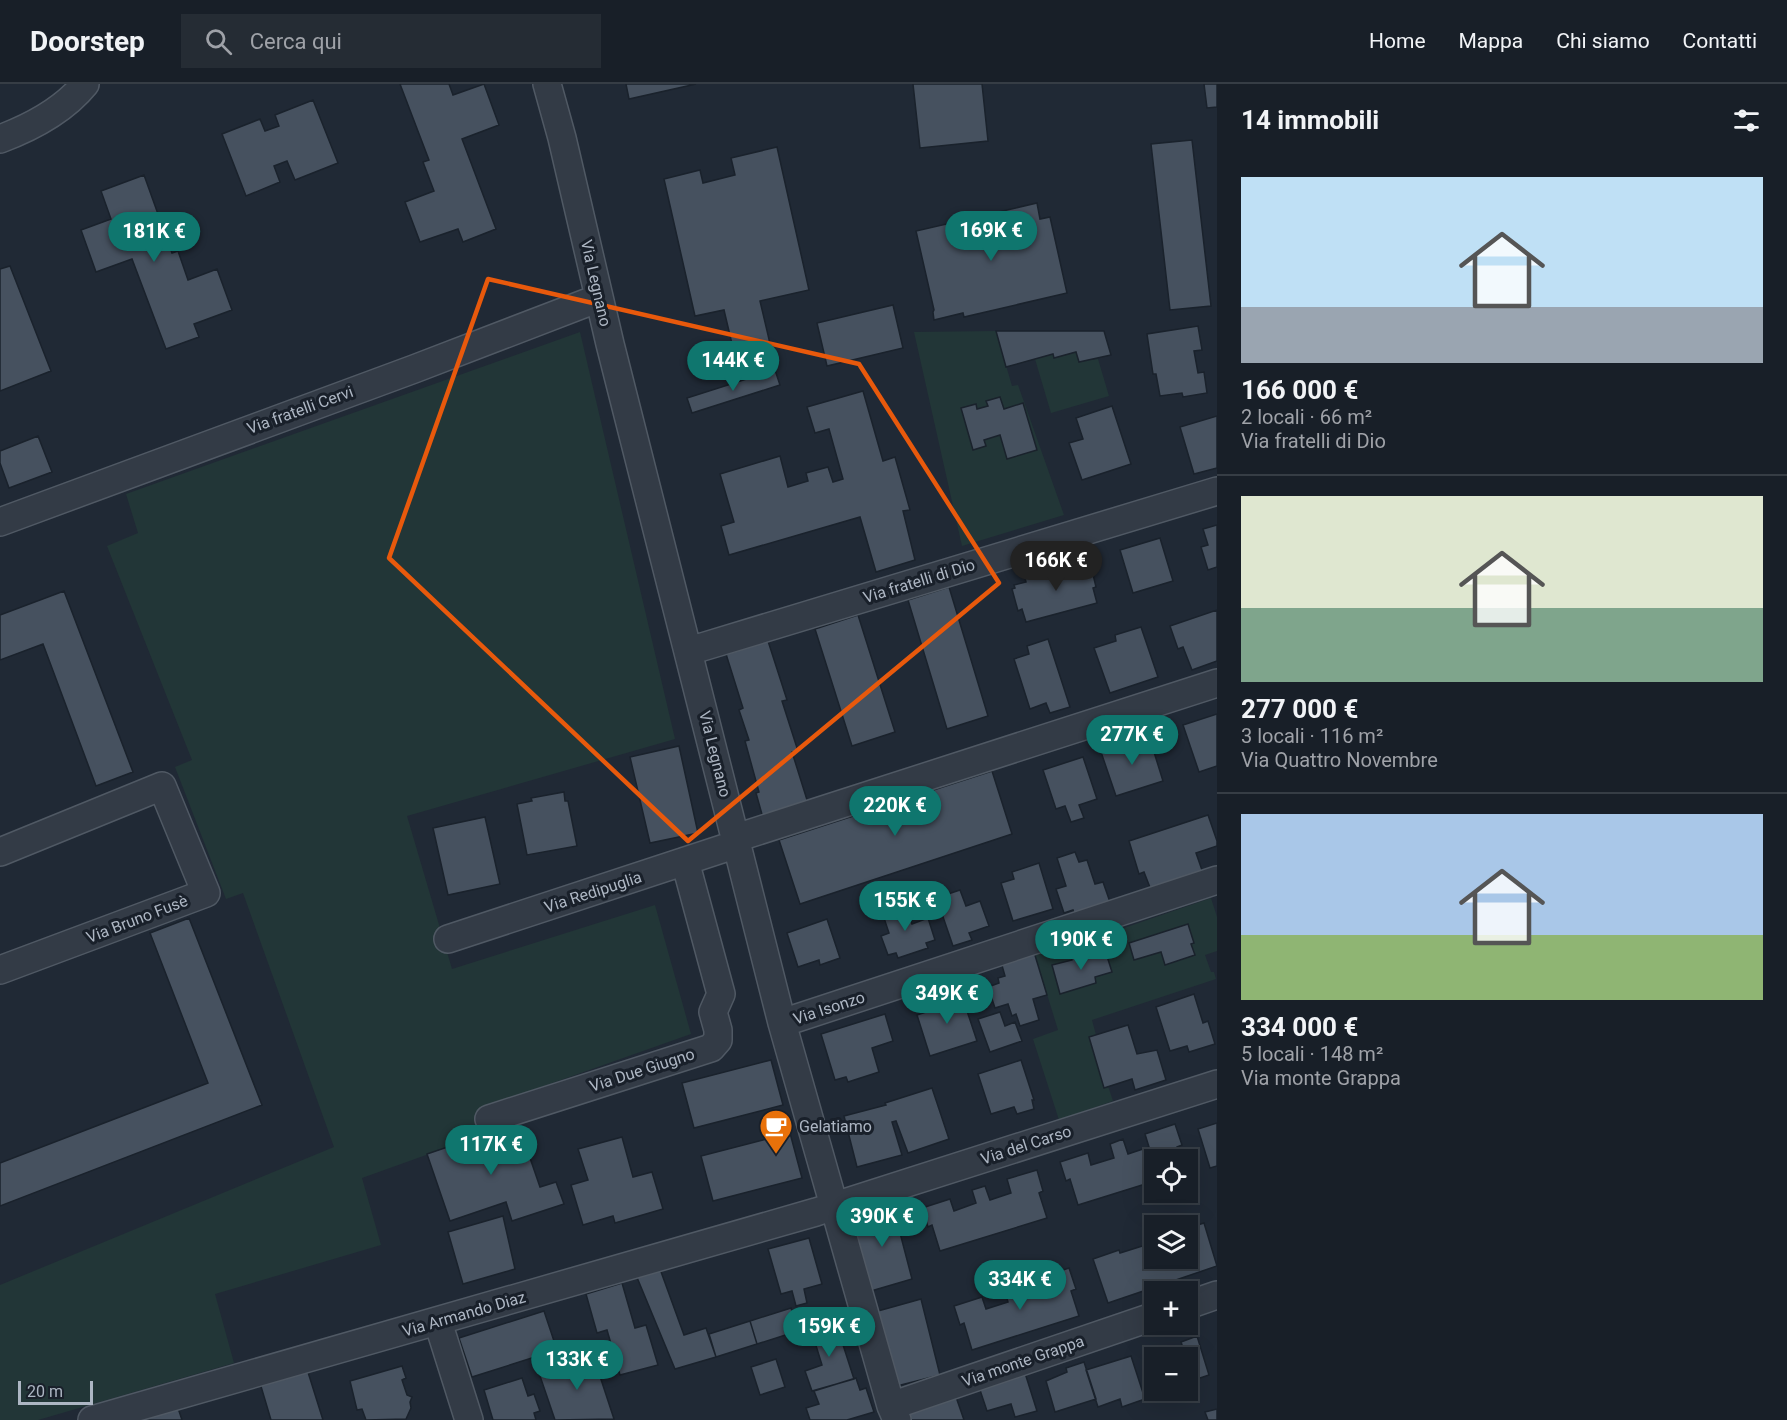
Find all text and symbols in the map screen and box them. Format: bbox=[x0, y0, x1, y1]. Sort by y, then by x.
search box bbox=[181, 14, 601, 68]
text: Doorstep bbox=[30, 25, 145, 58]
icon: search bbox=[202, 25, 235, 58]
text: Cerca qui bbox=[250, 29, 342, 54]
text: Home bbox=[1369, 29, 1426, 53]
text: Mappa bbox=[1459, 29, 1523, 53]
text: Chi siamo bbox=[1556, 29, 1650, 53]
text: Contatti bbox=[1683, 29, 1757, 53]
icon: filters bbox=[1730, 104, 1763, 137]
text: 14 immobili bbox=[1241, 105, 1379, 135]
pin: 169K € bbox=[942, 211, 1040, 262]
pin: 181K € bbox=[105, 212, 203, 263]
icon: home bbox=[1448, 216, 1556, 324]
text: 169K € bbox=[959, 218, 1023, 242]
text: 181K € bbox=[122, 219, 186, 243]
street label: Via Legnano bbox=[577, 238, 615, 328]
pin: 144K € bbox=[684, 341, 782, 392]
text: 144K € bbox=[701, 348, 765, 372]
text: 166 000 € bbox=[1241, 375, 1358, 405]
street label: Via fratelli Cervi bbox=[244, 382, 356, 438]
text: 2 locali · 66 m² bbox=[1241, 405, 1372, 429]
text: Via fratelli di Dio bbox=[1241, 429, 1386, 453]
icon: home bbox=[1448, 535, 1556, 643]
pin: 166K € bbox=[1007, 541, 1105, 592]
text: 166K € bbox=[1024, 548, 1088, 572]
street label: Via fratelli di Dio bbox=[861, 555, 977, 607]
text: 277 000 € bbox=[1241, 694, 1358, 724]
street label: Via Legnano bbox=[695, 709, 735, 799]
pin: 277K € bbox=[1083, 715, 1181, 766]
text: 277K € bbox=[1100, 722, 1164, 746]
text: 3 locali · 116 m² bbox=[1241, 724, 1383, 748]
text: Via Quattro Novembre bbox=[1241, 748, 1438, 772]
pin: 220K € bbox=[846, 786, 944, 837]
text: 220K € bbox=[863, 793, 927, 817]
icon: home bbox=[1448, 853, 1556, 961]
street label: Via Redipuglia bbox=[542, 867, 644, 917]
pin: 155K € bbox=[856, 881, 954, 932]
text: 155K € bbox=[873, 888, 937, 912]
street label: Via Bruno Fusè bbox=[84, 891, 190, 947]
pin: 190K € bbox=[1032, 920, 1130, 971]
text: 190K € bbox=[1049, 927, 1113, 951]
pin: 349K € bbox=[898, 974, 996, 1025]
text: 349K € bbox=[915, 981, 979, 1005]
street label: Via Isonzo bbox=[791, 987, 867, 1029]
text: 334 000 € bbox=[1241, 1012, 1358, 1042]
text: 5 locali · 148 m² bbox=[1241, 1042, 1383, 1066]
street label: Via Due Giugno bbox=[587, 1044, 697, 1096]
text: Via monte Grappa bbox=[1241, 1066, 1401, 1090]
cafe icon: Gelatiamo bbox=[758, 1108, 794, 1155]
place label: Gelatiamo bbox=[799, 1117, 872, 1136]
street label: Via del Carso bbox=[978, 1121, 1074, 1169]
pin: 117K € bbox=[442, 1125, 540, 1176]
text: 117K € bbox=[459, 1132, 523, 1156]
map controls bbox=[1144, 1149, 1198, 1401]
button: locate bbox=[1144, 1149, 1198, 1203]
pin: 390K € bbox=[833, 1197, 931, 1248]
text: 390K € bbox=[850, 1204, 914, 1228]
button: layers bbox=[1144, 1215, 1198, 1269]
pin: 334K € bbox=[971, 1260, 1069, 1311]
text: 334K € bbox=[988, 1267, 1052, 1291]
button: + bbox=[1144, 1281, 1198, 1335]
street label: Via Armando Diaz bbox=[400, 1287, 528, 1341]
pin: 159K € bbox=[780, 1307, 878, 1358]
text: 159K € bbox=[797, 1314, 861, 1338]
street label: Via monte Grappa bbox=[959, 1331, 1087, 1391]
pin: 133K € bbox=[528, 1340, 626, 1391]
text: 133K € bbox=[545, 1347, 609, 1371]
button: − bbox=[1144, 1347, 1198, 1401]
scale bar bbox=[18, 1378, 93, 1406]
text: 20 m bbox=[27, 1382, 63, 1401]

